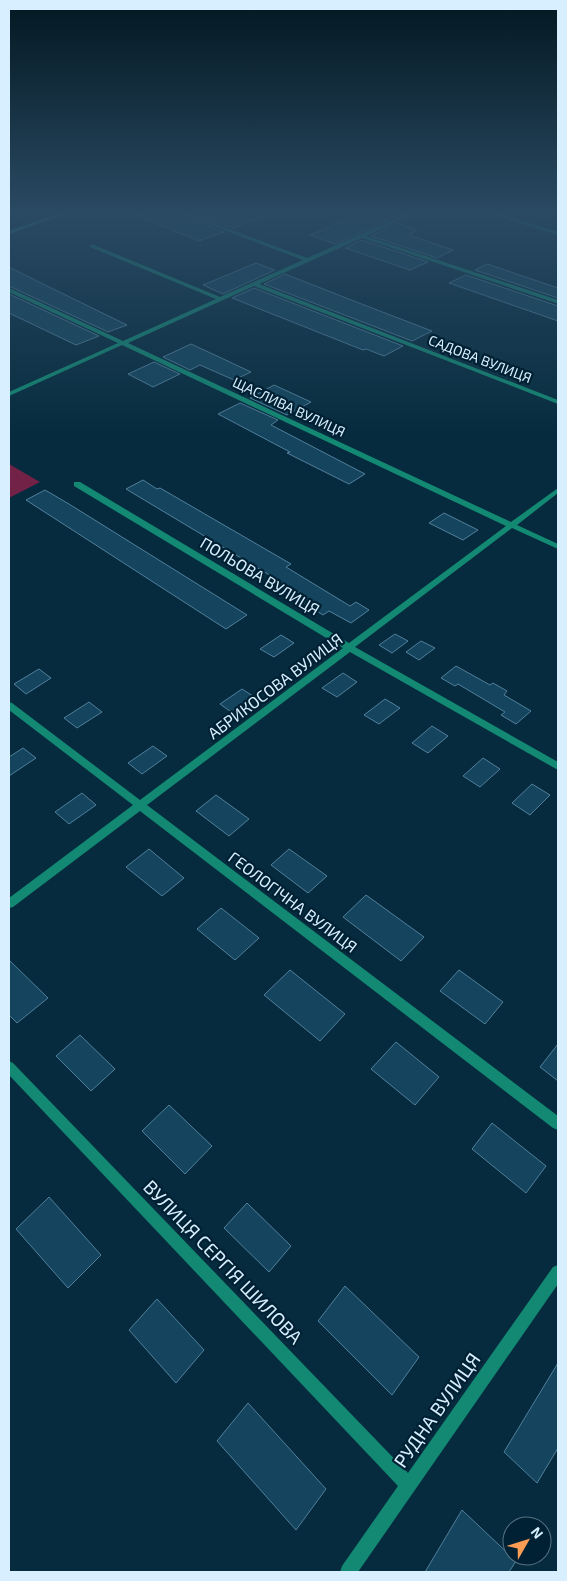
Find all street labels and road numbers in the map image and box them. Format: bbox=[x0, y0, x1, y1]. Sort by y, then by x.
street label: САДОВА ВУЛИЦЯ bbox=[426, 331, 534, 386]
street label: ЩАСЛИВА ВУЛИЦЯ bbox=[230, 373, 348, 440]
street label: ПОЛЬОВА ВУЛИЦЯ bbox=[197, 532, 323, 619]
street label: АБРИКОСОВА ВУЛИЦЯ bbox=[204, 629, 346, 742]
street label: ГЕОЛОГІЧНА ВУЛИЦЯ bbox=[225, 847, 361, 956]
street label: ВУЛИЦЯ СЕРГІЯ ШИЛОВА bbox=[139, 1175, 308, 1349]
street label: РУДНА ВУЛИЦЯ bbox=[389, 1348, 485, 1471]

